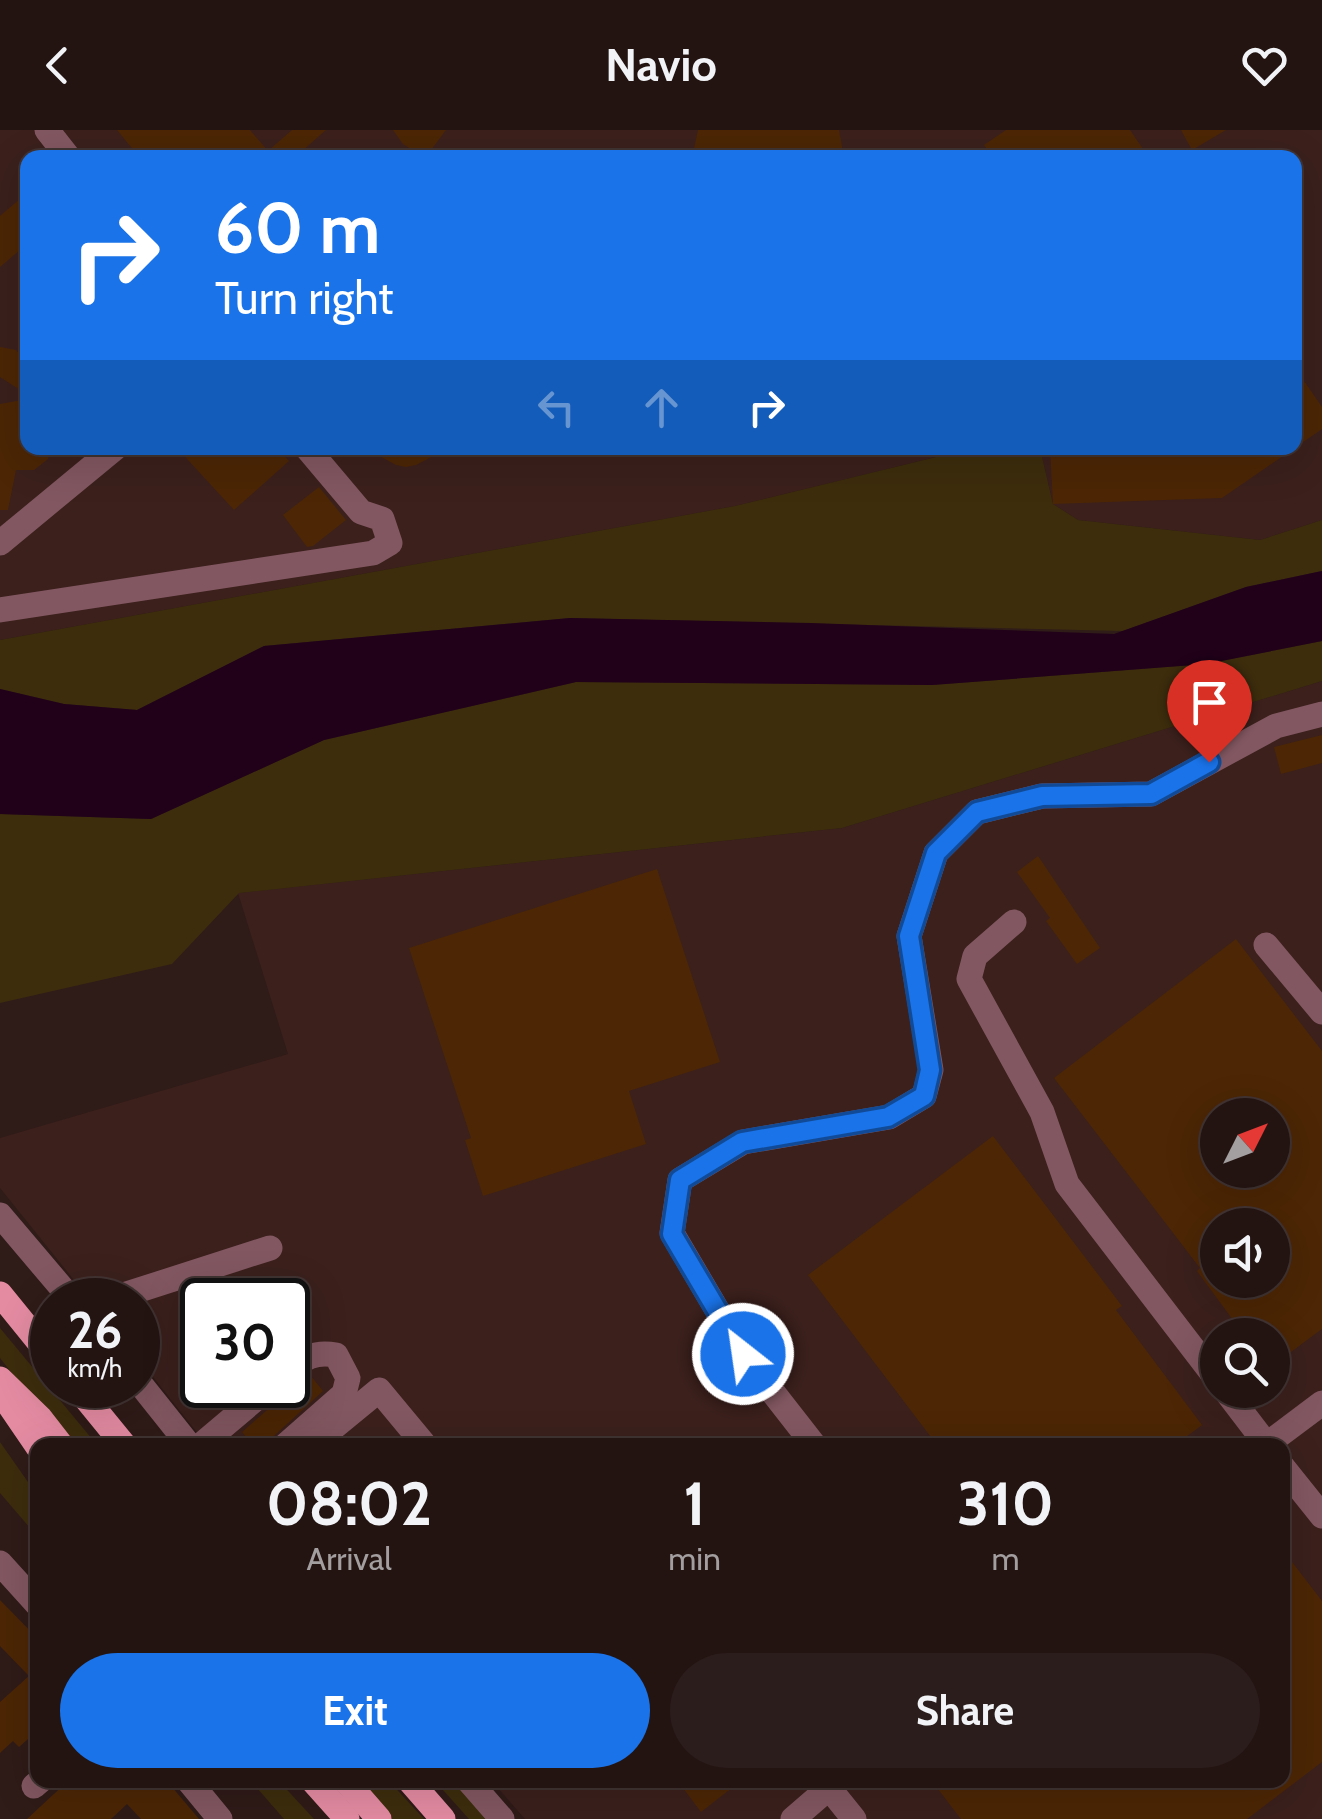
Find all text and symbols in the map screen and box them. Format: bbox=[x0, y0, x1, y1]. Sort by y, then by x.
icon: back bbox=[30, 38, 85, 93]
text: Navio bbox=[605, 38, 717, 92]
icon: heart bbox=[1237, 38, 1292, 93]
text: 60 m bbox=[215, 185, 380, 271]
icon: right bbox=[50, 190, 180, 320]
text: Turn right bbox=[215, 271, 394, 325]
icon: left bbox=[529, 380, 584, 435]
icon: ahead bbox=[634, 380, 689, 435]
icon: right bbox=[739, 380, 794, 435]
pin bbox=[1167, 660, 1252, 763]
icon: arrive bbox=[1182, 675, 1237, 730]
north arrow bbox=[1200, 1098, 1290, 1188]
map controls bbox=[1200, 1098, 1290, 1408]
button: sound bbox=[1200, 1208, 1290, 1298]
speed limit sign: 30 bbox=[180, 1278, 310, 1408]
text: 26 bbox=[68, 1300, 122, 1361]
position arrow bbox=[691, 1302, 795, 1406]
button: search bbox=[1200, 1318, 1290, 1408]
text: km/h bbox=[68, 1353, 122, 1383]
text: 08:02 bbox=[266, 1467, 432, 1540]
text: 1 bbox=[684, 1467, 706, 1540]
text: 310 bbox=[957, 1467, 1054, 1540]
text: Arrival bbox=[307, 1539, 392, 1578]
text: min bbox=[668, 1539, 721, 1578]
text: m bbox=[991, 1539, 1020, 1578]
button: Exit bbox=[60, 1653, 650, 1768]
button: Share bbox=[670, 1653, 1260, 1768]

